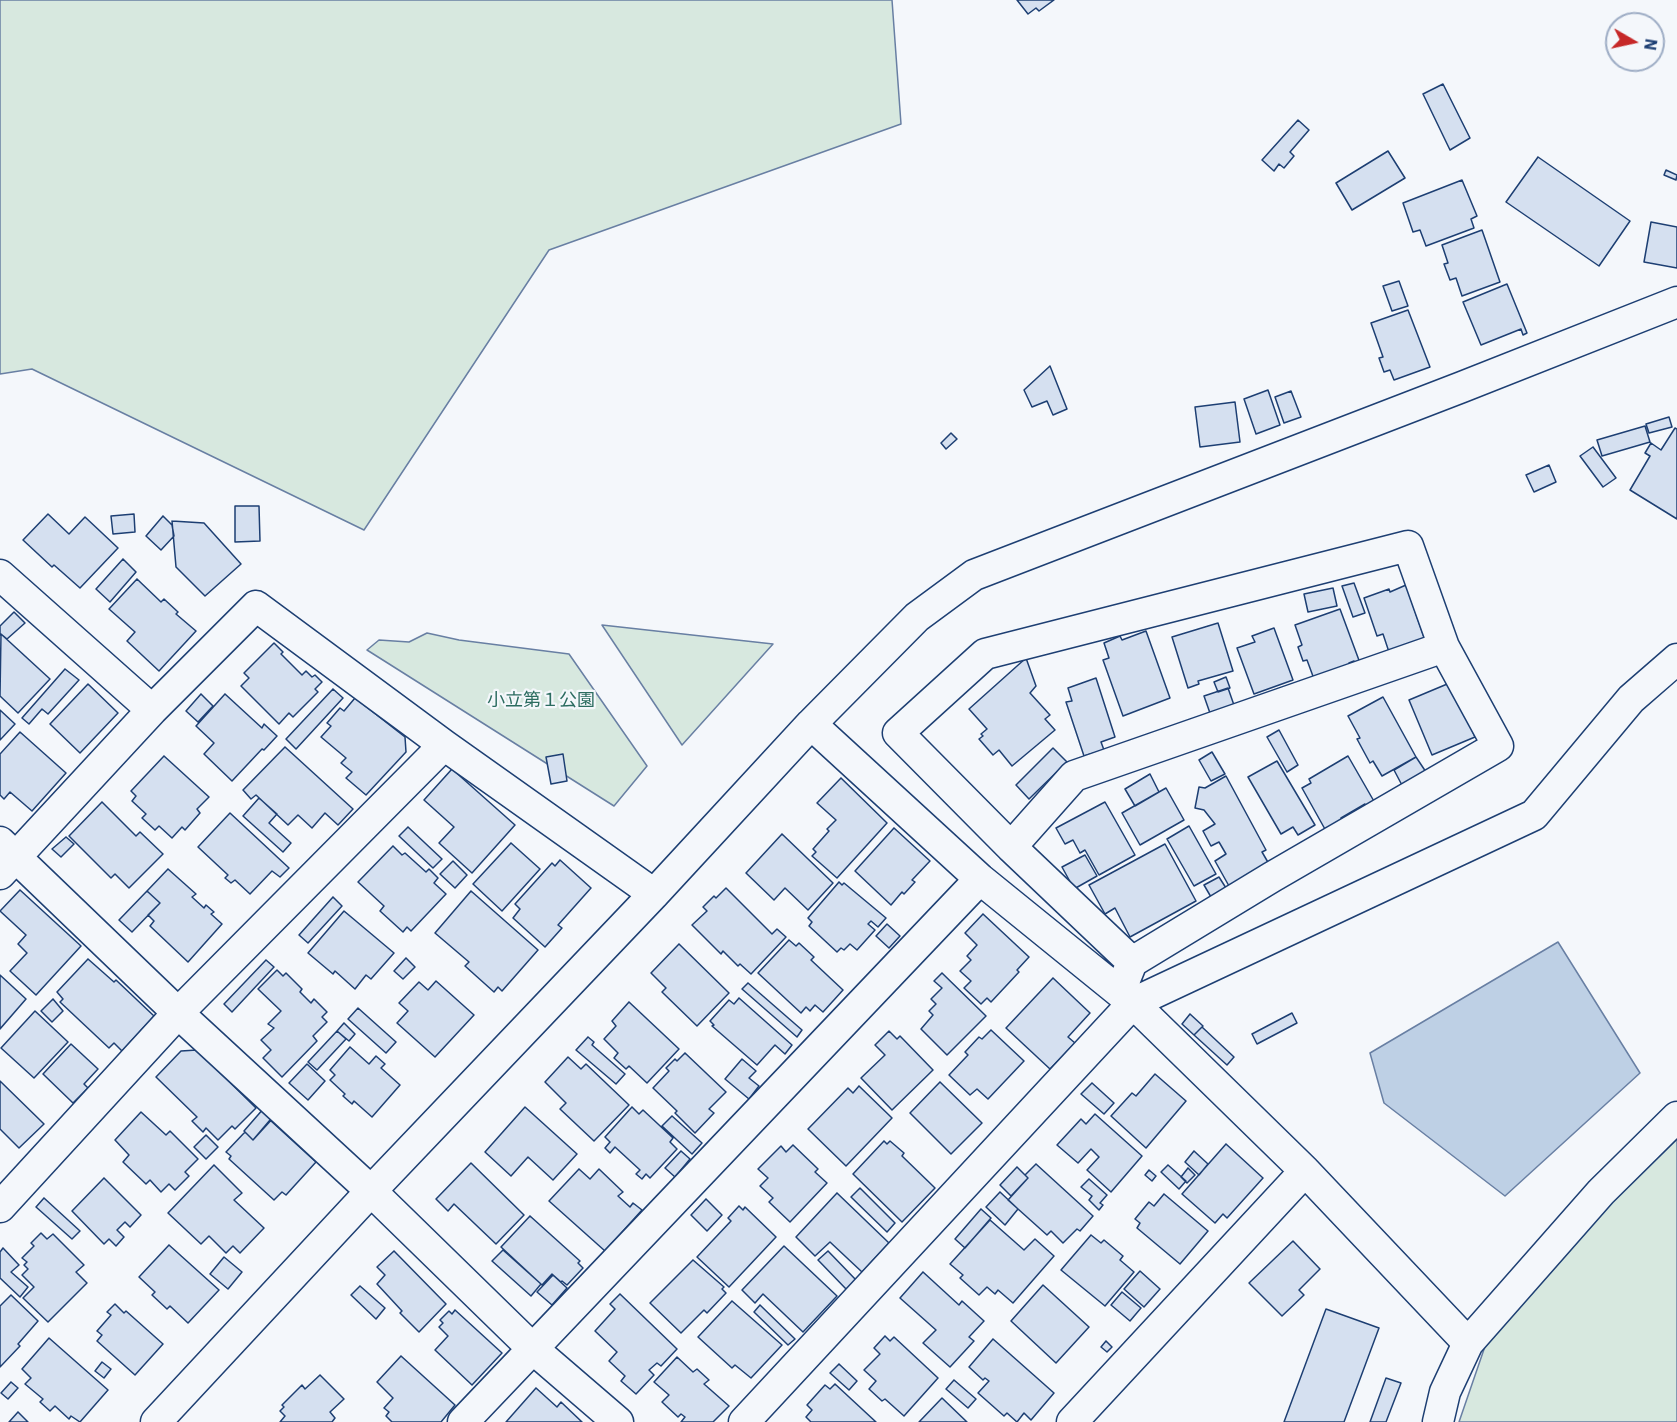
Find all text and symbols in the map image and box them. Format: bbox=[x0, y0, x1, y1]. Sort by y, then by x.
north arrow bbox=[1605, 12, 1665, 72]
text: N bbox=[1640, 37, 1662, 52]
park label: 小立第１公園 bbox=[487, 690, 595, 712]

